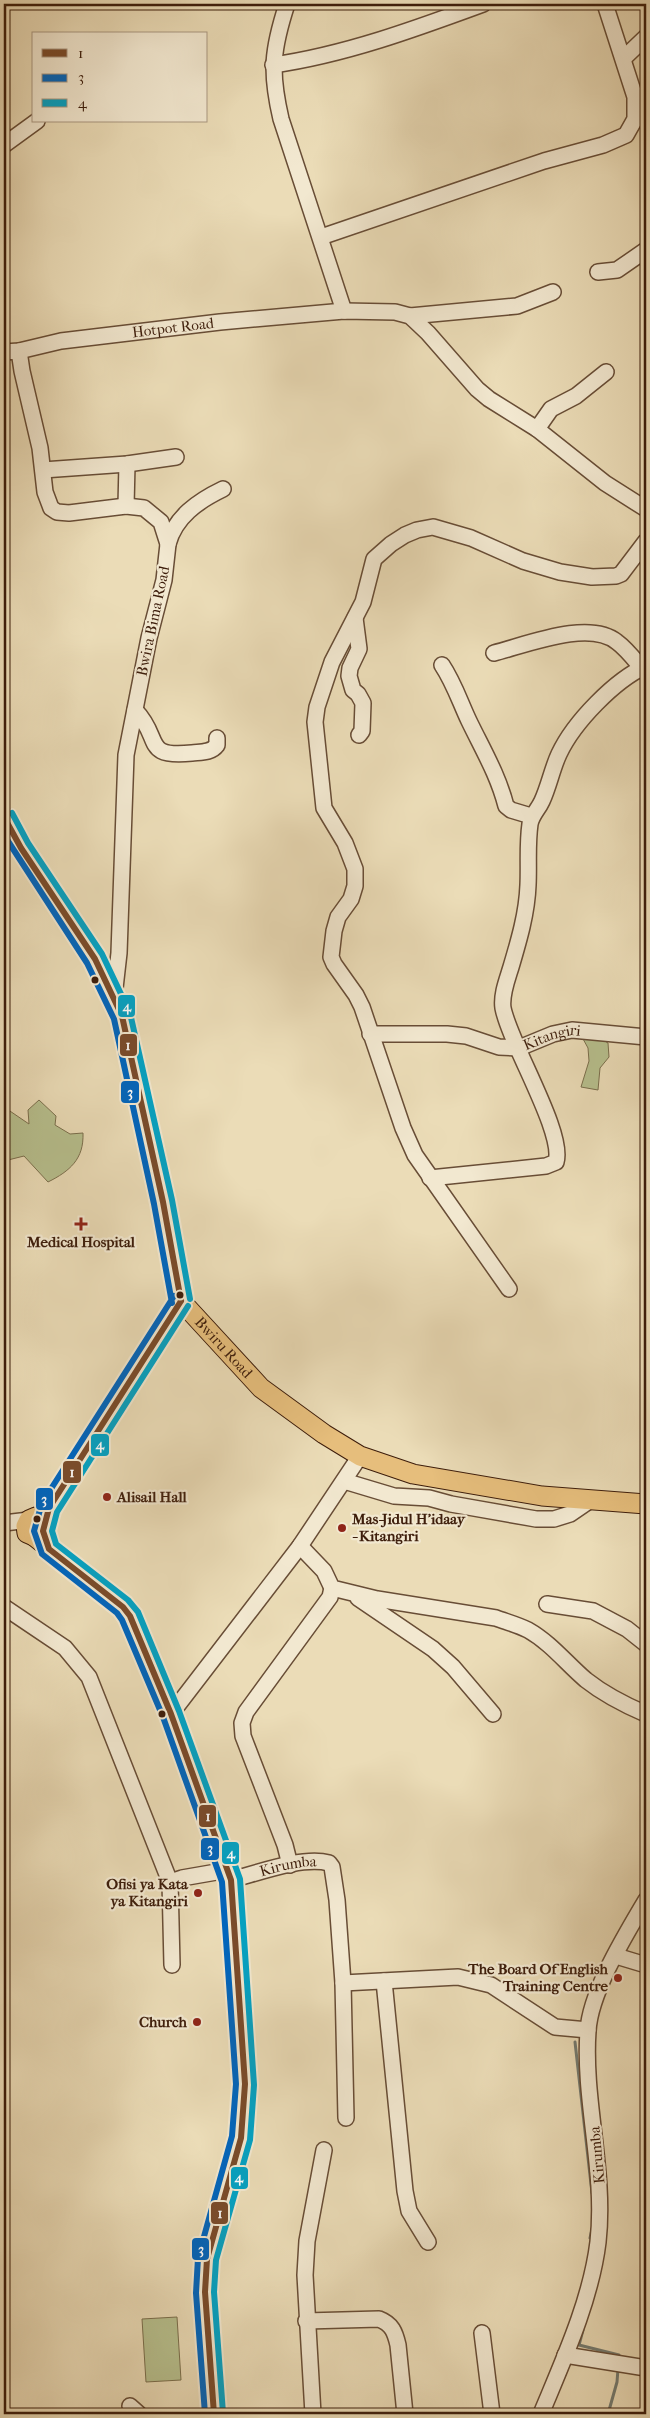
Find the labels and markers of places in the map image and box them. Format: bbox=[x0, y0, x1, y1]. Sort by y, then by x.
unlabelled marker bbox=[90, 975, 100, 985]
marker: Medical Hospital bbox=[74, 1217, 88, 1231]
place label: Medical Hospital bbox=[26, 1233, 136, 1251]
unlabelled marker bbox=[175, 1290, 185, 1300]
place label: Alisail Hall bbox=[116, 1488, 188, 1506]
marker: Alisail Hall bbox=[101, 1491, 113, 1503]
place label: Mas-Jidul H'idaay - Kitangiri bbox=[351, 1510, 466, 1545]
unlabelled marker bbox=[32, 1514, 42, 1524]
marker: Mas-Jidul H'idaay - Kitangiri bbox=[336, 1522, 348, 1534]
unlabelled marker bbox=[157, 1709, 167, 1719]
place label: Ofisi ya Kata ya Kitangiri bbox=[106, 1875, 189, 1910]
marker: Ofisi ya Kata ya Kitangiri bbox=[192, 1887, 204, 1899]
place label: The Board Of English Training Centre bbox=[467, 1960, 609, 1995]
marker: The Board Of English Training Centre bbox=[612, 1972, 624, 1984]
place label: Church bbox=[139, 2013, 188, 2031]
marker: Church bbox=[191, 2016, 203, 2028]

